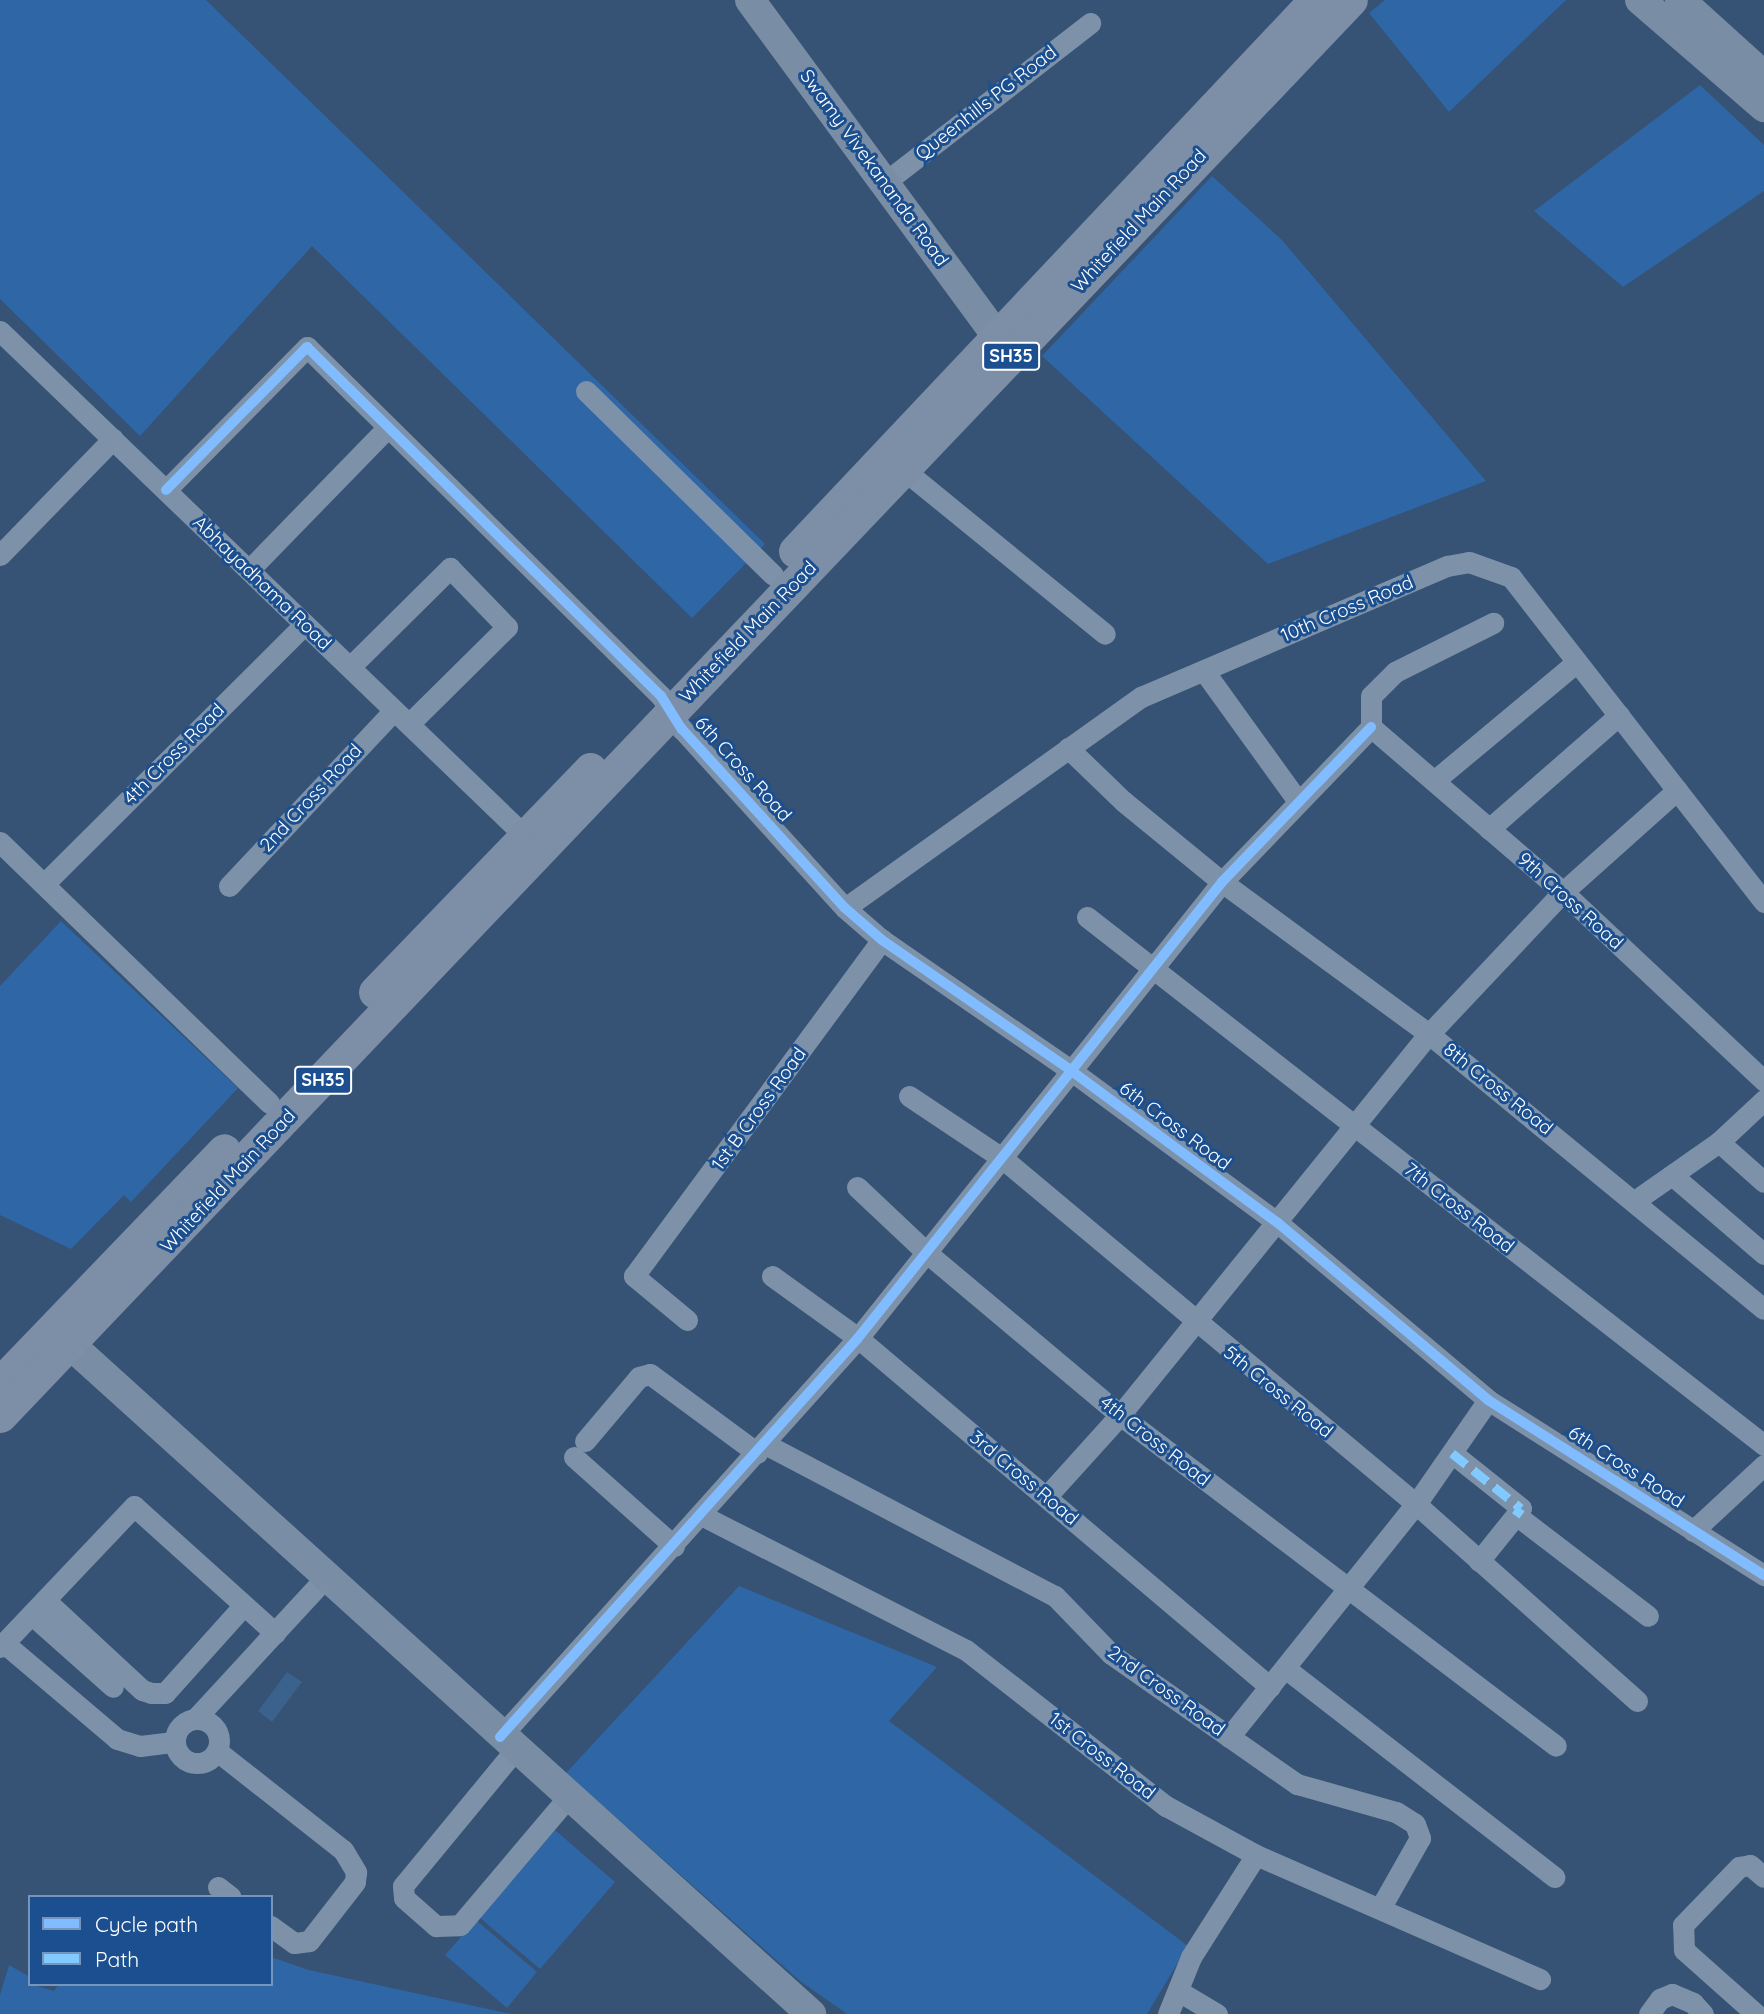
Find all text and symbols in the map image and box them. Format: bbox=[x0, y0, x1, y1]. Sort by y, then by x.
street label: Queenhills PG Road bbox=[911, 41, 1061, 165]
street label: Swamy Vivekananda Road bbox=[795, 65, 953, 271]
street label: Whitefield Main Road bbox=[1067, 145, 1211, 297]
road number: SH35 bbox=[981, 342, 1041, 370]
street label: Abhayadhama Road bbox=[188, 511, 336, 655]
street label: Whitefield Main Road bbox=[675, 557, 821, 707]
street label: 10th Cross Road bbox=[1277, 571, 1417, 647]
street label: 4th Cross Road bbox=[119, 699, 229, 809]
street label: 6th Cross Road bbox=[690, 712, 796, 826]
street label: 2nd Cross Road bbox=[255, 739, 367, 857]
street label: 9th Cross Road bbox=[1513, 848, 1627, 954]
street label: 8th Cross Road bbox=[1439, 1038, 1557, 1140]
street label: 1st B Cross Road bbox=[707, 1043, 811, 1175]
road number: SH35 bbox=[293, 1065, 353, 1094]
street label: 6th Cross Road bbox=[1115, 1077, 1235, 1175]
street label: Whitefield Main Road bbox=[156, 1105, 300, 1257]
street label: 7th Cross Road bbox=[1400, 1158, 1518, 1258]
street label: 5th Cross Road bbox=[1219, 1341, 1337, 1443]
street label: 4th Cross Road bbox=[1095, 1391, 1215, 1491]
street label: 6th Cross Road bbox=[1564, 1421, 1688, 1513]
street label: 3rd Cross Road bbox=[965, 1426, 1083, 1530]
street label: 2nd Cross Road bbox=[1103, 1641, 1229, 1741]
street label: 1st Cross Road bbox=[1044, 1707, 1160, 1805]
legend bbox=[28, 1895, 273, 1986]
text: Cycle path bbox=[95, 1911, 198, 1937]
text: Path bbox=[95, 1946, 139, 1972]

